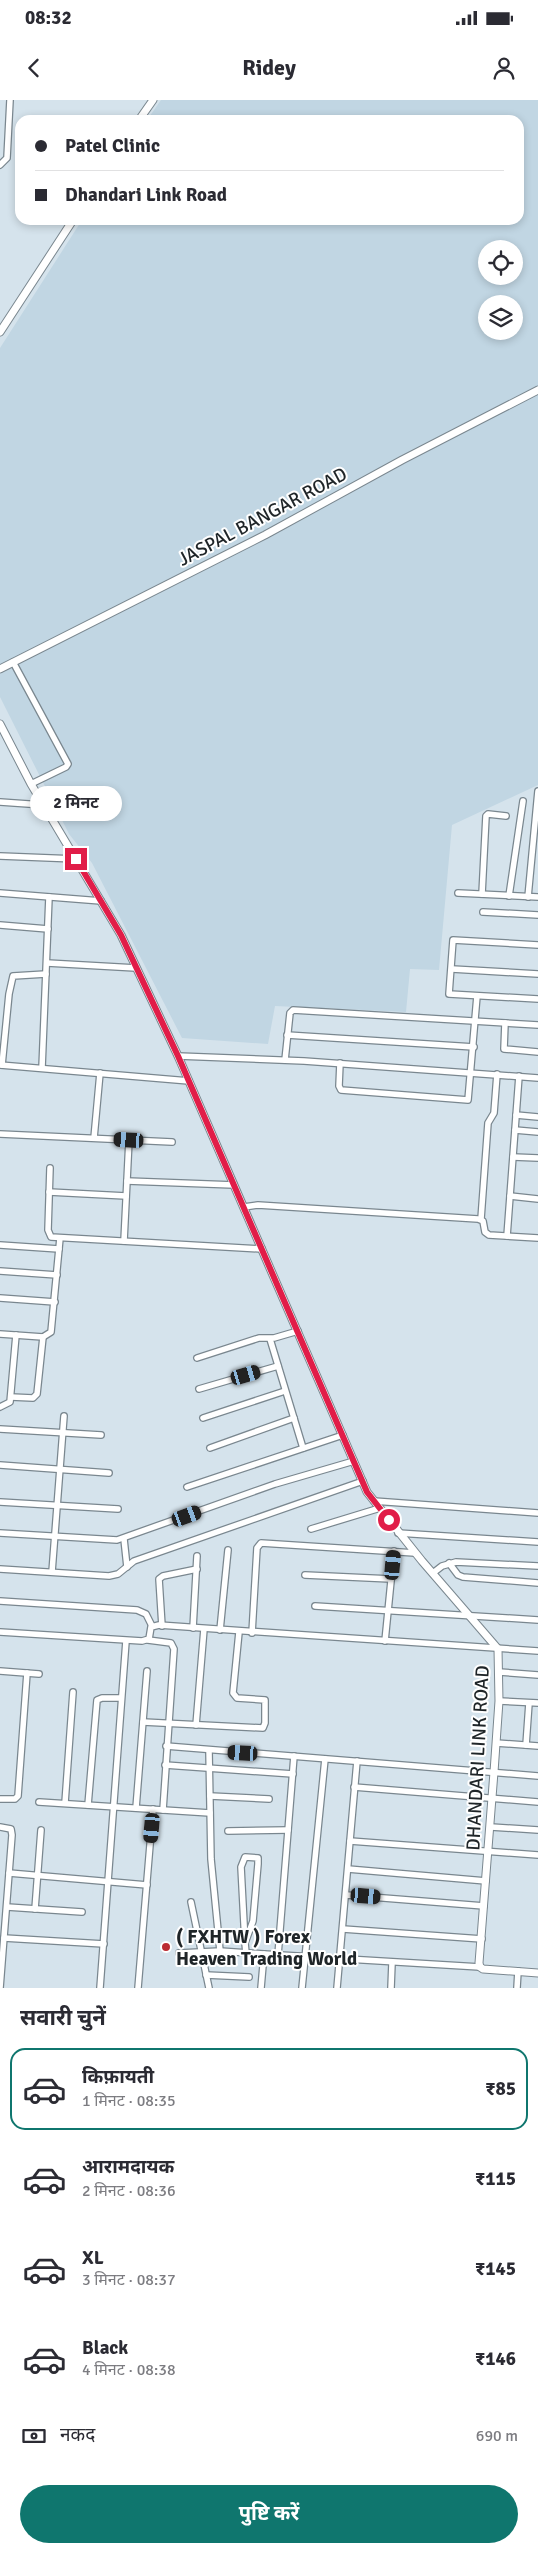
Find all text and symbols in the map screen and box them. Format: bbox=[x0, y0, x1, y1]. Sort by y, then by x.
text: 08:32 bbox=[25, 6, 72, 30]
icon: back bbox=[20, 54, 48, 82]
text: Ridey bbox=[242, 54, 296, 81]
icon: person bbox=[490, 54, 518, 82]
text: Patel Clinic bbox=[65, 134, 160, 158]
text: Dhandari Link Road bbox=[65, 183, 227, 207]
map controls bbox=[478, 240, 523, 340]
button: locate bbox=[478, 240, 523, 285]
button: layers bbox=[478, 295, 523, 340]
street label: JASPAL BANGAR ROAD bbox=[174, 462, 351, 572]
callout: 2 मिनट bbox=[30, 786, 122, 822]
text: 2 मिनट bbox=[53, 793, 99, 813]
route end bbox=[65, 848, 87, 870]
car bbox=[113, 1132, 144, 1148]
car bbox=[229, 1364, 262, 1386]
car bbox=[170, 1504, 203, 1528]
route start bbox=[378, 1509, 400, 1531]
car bbox=[384, 1549, 401, 1581]
street label: DHANDARI LINK ROAD bbox=[461, 1665, 495, 1851]
car bbox=[227, 1745, 258, 1761]
car bbox=[143, 1812, 160, 1844]
car bbox=[350, 1887, 381, 1905]
place label: ( FXHTW ) Forex Heaven Trading World bbox=[176, 1925, 357, 1971]
marker: ( FXHTW ) Forex Heaven Trading World bbox=[160, 1941, 172, 1953]
text: सवारी चुनें bbox=[20, 2004, 106, 2031]
text: किफ़ायती bbox=[82, 2065, 154, 2089]
icon: car bbox=[22, 2067, 67, 2112]
text: ₹85 bbox=[485, 2077, 516, 2101]
text: 1 मिनट · 08:35 bbox=[82, 2091, 176, 2111]
text: आरामदायक bbox=[82, 2155, 174, 2179]
icon: car bbox=[22, 2157, 67, 2202]
text: ₹115 bbox=[475, 2167, 516, 2191]
text: 2 मिनट · 08:36 bbox=[82, 2181, 176, 2201]
text: XL bbox=[82, 2246, 104, 2270]
icon: car bbox=[22, 2247, 67, 2292]
text: ₹145 bbox=[475, 2257, 516, 2281]
text: 3 मिनट · 08:37 bbox=[82, 2270, 176, 2290]
text: Black bbox=[82, 2336, 128, 2360]
icon: car bbox=[22, 2337, 67, 2382]
text: ₹146 bbox=[475, 2347, 516, 2371]
text: 4 मिनट · 08:38 bbox=[82, 2360, 176, 2380]
icon: cash bbox=[20, 2422, 48, 2450]
text: नकद bbox=[60, 2423, 95, 2447]
text: 690 m bbox=[476, 2426, 518, 2446]
button: पुष्टि करें bbox=[20, 2485, 518, 2543]

